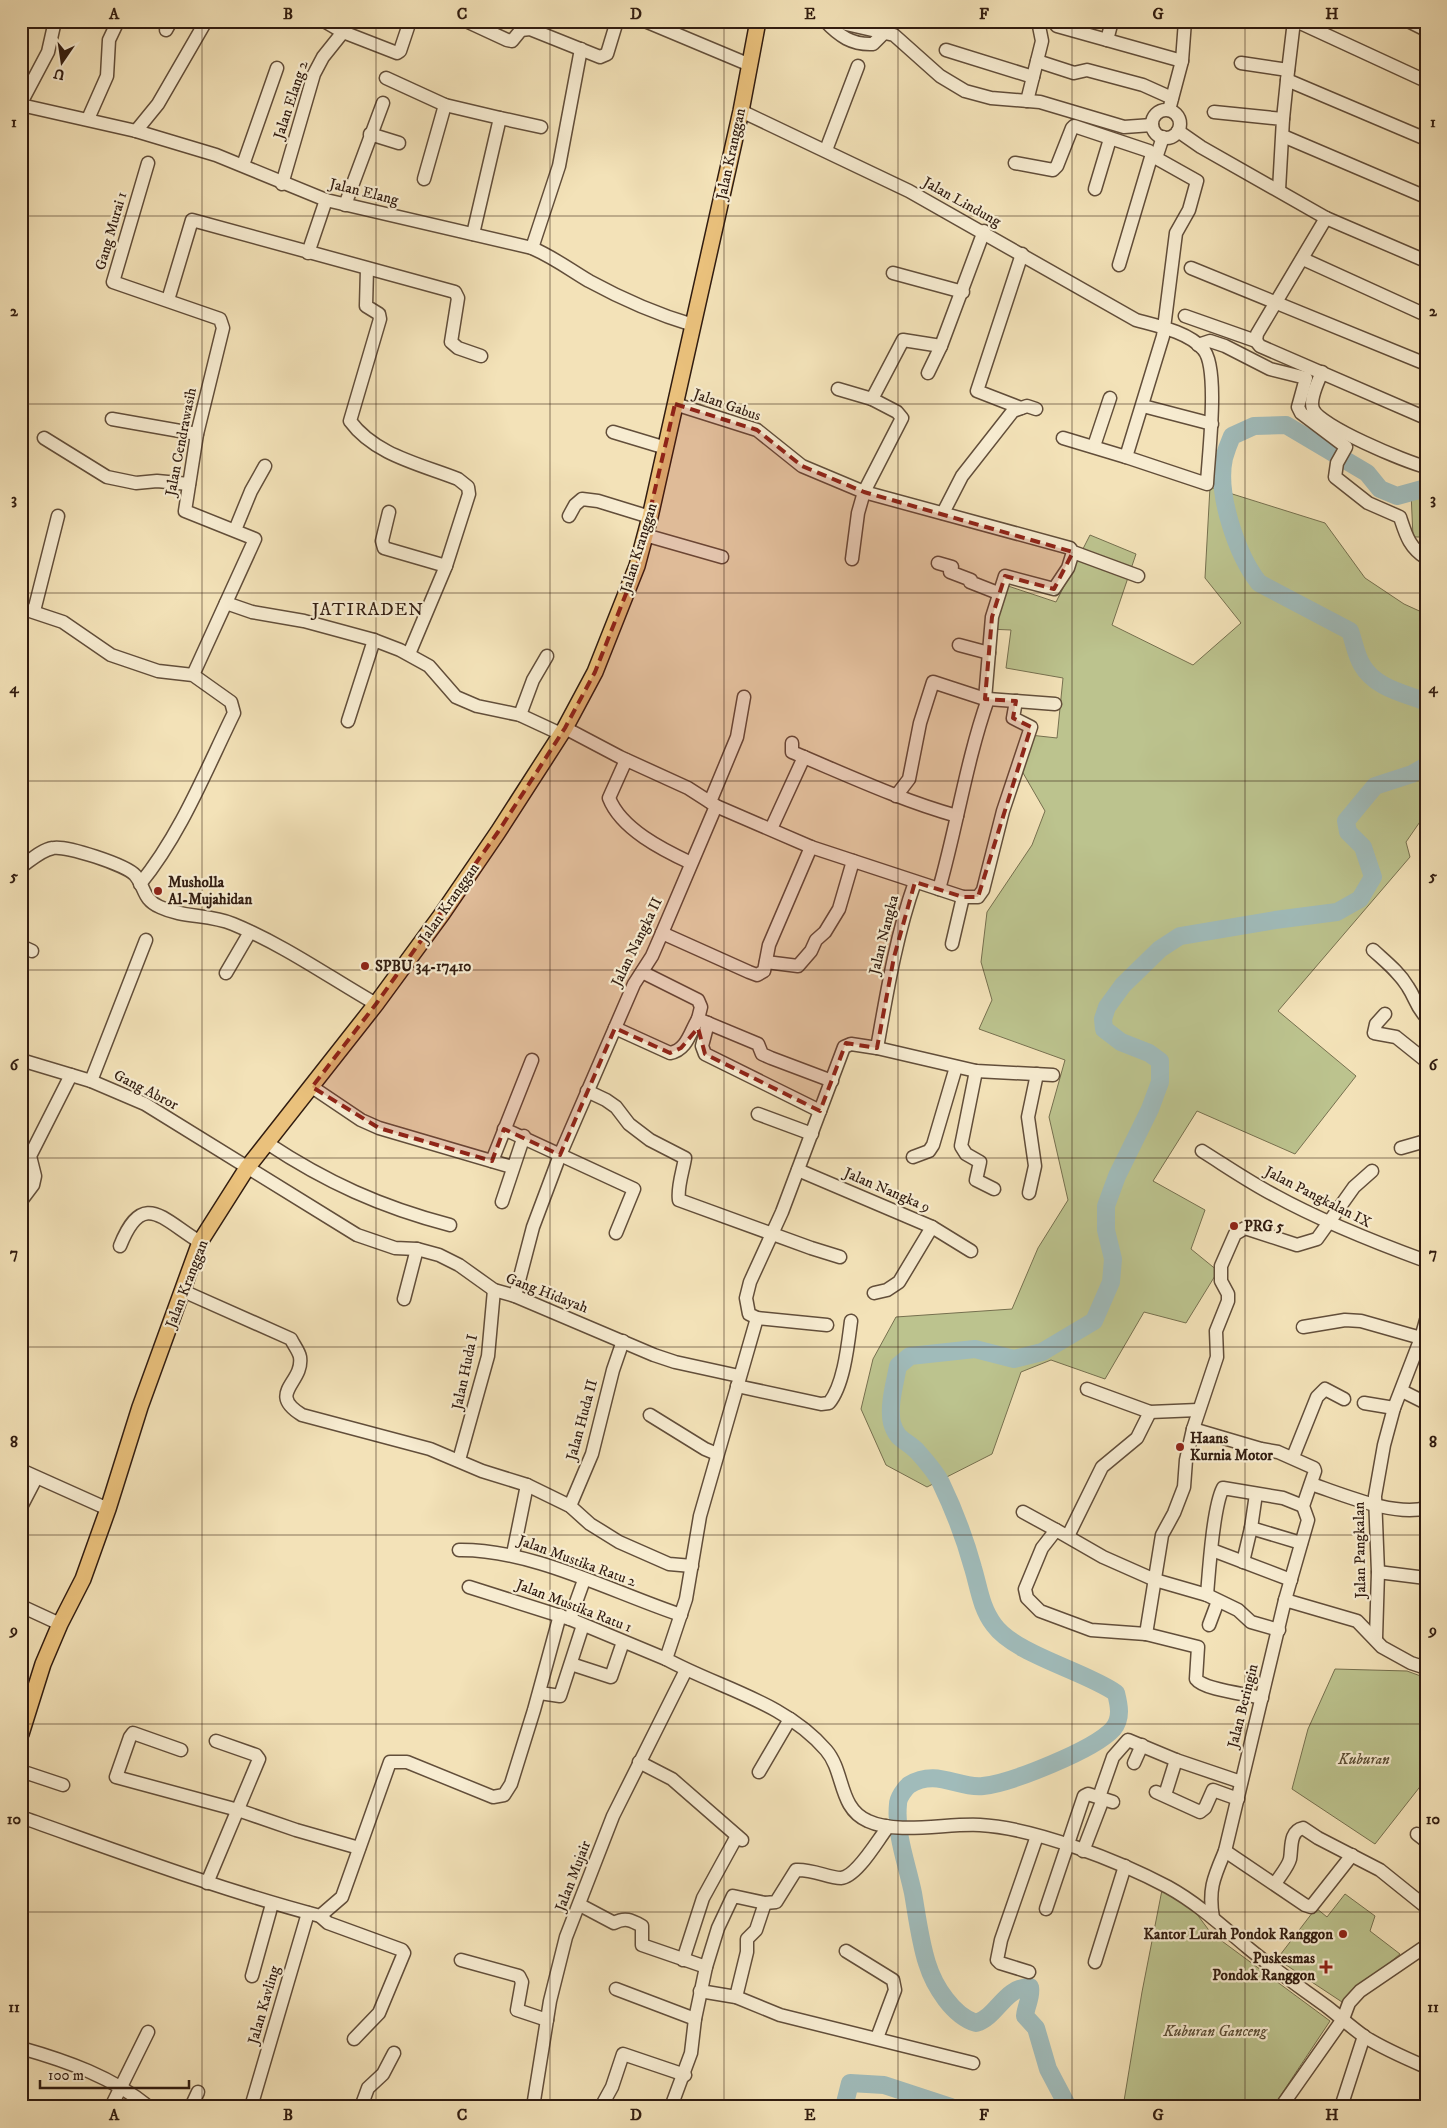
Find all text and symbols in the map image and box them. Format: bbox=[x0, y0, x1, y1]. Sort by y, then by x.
text: A bbox=[108, 4, 120, 24]
text: B bbox=[283, 4, 293, 24]
text: C bbox=[457, 4, 467, 24]
text: D bbox=[630, 4, 642, 24]
text: E bbox=[804, 4, 816, 24]
text: F bbox=[979, 4, 989, 24]
text: G bbox=[1152, 4, 1164, 24]
text: H bbox=[1325, 4, 1339, 24]
north arrow bbox=[38, 38, 88, 88]
street label: Jalan Elang 2 bbox=[269, 58, 313, 143]
text: U bbox=[52, 64, 67, 84]
street label: Jalan Kranggan bbox=[712, 106, 750, 203]
text: 1 bbox=[11, 112, 17, 132]
text: 1 bbox=[1430, 112, 1436, 132]
street label: Jalan Lindung bbox=[918, 172, 1005, 232]
street label: Jalan Elang bbox=[325, 174, 401, 210]
street label: Gang Murai 1 bbox=[91, 190, 131, 272]
text: 2 bbox=[10, 301, 19, 321]
text: 2 bbox=[1429, 301, 1438, 321]
street label: Jalan Gabus bbox=[689, 384, 763, 425]
street label: Jalan Cendrawasih bbox=[161, 386, 201, 500]
text: 3 bbox=[11, 489, 17, 509]
text: 3 bbox=[1430, 489, 1436, 509]
street label: Jalan Kranggan bbox=[616, 501, 662, 597]
district label: JATIRADEN bbox=[310, 599, 424, 621]
text: 4 bbox=[8, 678, 19, 698]
text: 4 bbox=[1427, 678, 1438, 698]
street label: Jalan Kranggan bbox=[413, 859, 484, 948]
text: 5 bbox=[9, 866, 18, 886]
text: 5 bbox=[1428, 866, 1437, 886]
place label: Musholla Al-Mujahidan bbox=[167, 873, 252, 909]
marker: Musholla Al-Mujahidan bbox=[152, 885, 164, 897]
street label: Jalan Nangka bbox=[864, 893, 903, 979]
street label: Jalan Nangka II bbox=[606, 894, 667, 991]
place label: SPBU 34-17410 bbox=[375, 957, 471, 976]
marker: SPBU 34-17410 bbox=[359, 960, 371, 972]
text: 6 bbox=[10, 1055, 20, 1075]
text: 6 bbox=[1429, 1055, 1439, 1075]
street label: Gang Abror bbox=[110, 1066, 182, 1115]
street label: Jalan Pangkalan IX bbox=[1260, 1161, 1375, 1232]
street label: Jalan Nangka 9 bbox=[839, 1163, 933, 1217]
place label: PRG 5 bbox=[1244, 1217, 1284, 1236]
marker: PRG 5 bbox=[1228, 1220, 1240, 1232]
street label: Jalan Kranggan bbox=[161, 1237, 213, 1333]
text: 7 bbox=[10, 1243, 18, 1263]
text: 7 bbox=[1429, 1243, 1437, 1263]
street label: Gang Hidayah bbox=[503, 1269, 591, 1317]
street label: Jalan Huda I bbox=[447, 1332, 482, 1414]
street label: Jalan Huda II bbox=[562, 1377, 602, 1464]
place label: Haans Kurnia Motor bbox=[1190, 1429, 1273, 1465]
text: 8 bbox=[10, 1432, 18, 1452]
text: 8 bbox=[1429, 1432, 1437, 1452]
marker: Haans Kurnia Motor bbox=[1174, 1441, 1186, 1453]
street label: Jalan Pangkalan bbox=[1350, 1501, 1370, 1601]
street label: Jalan Mustika Ratu 2 bbox=[513, 1530, 639, 1591]
street label: Jalan Mustika Ratu 1 bbox=[512, 1574, 635, 1637]
text: 9 bbox=[9, 1620, 18, 1640]
text: 9 bbox=[1428, 1620, 1437, 1640]
street label: Jalan Beringin bbox=[1223, 1662, 1263, 1752]
park label: Kuburan bbox=[1337, 1750, 1390, 1769]
text: 10 bbox=[7, 1809, 22, 1829]
text: 10 bbox=[1426, 1809, 1441, 1829]
street label: Jalan Mujair bbox=[550, 1838, 595, 1916]
place label: Kantor Lurah Pondok Ranggon bbox=[1144, 1925, 1333, 1944]
marker: Kantor Lurah Pondok Ranggon bbox=[1337, 1928, 1349, 1940]
place label: Puskesmas Pondok Ranggon bbox=[1212, 1949, 1315, 1985]
marker: Puskesmas Pondok Ranggon bbox=[1319, 1960, 1333, 1974]
street label: Jalan Kavling bbox=[243, 1963, 284, 2048]
text: 11 bbox=[8, 1997, 20, 2017]
text: 11 bbox=[1427, 1997, 1439, 2017]
park label: Kuburan Ganceng bbox=[1162, 2022, 1268, 2041]
scale bar bbox=[40, 2058, 189, 2090]
text: 100 m bbox=[48, 2066, 84, 2085]
text: A bbox=[108, 2105, 120, 2125]
text: B bbox=[283, 2105, 293, 2125]
text: C bbox=[457, 2105, 467, 2125]
text: D bbox=[630, 2105, 642, 2125]
text: E bbox=[804, 2105, 816, 2125]
text: F bbox=[979, 2105, 989, 2125]
text: G bbox=[1152, 2105, 1164, 2125]
text: H bbox=[1325, 2105, 1339, 2125]

